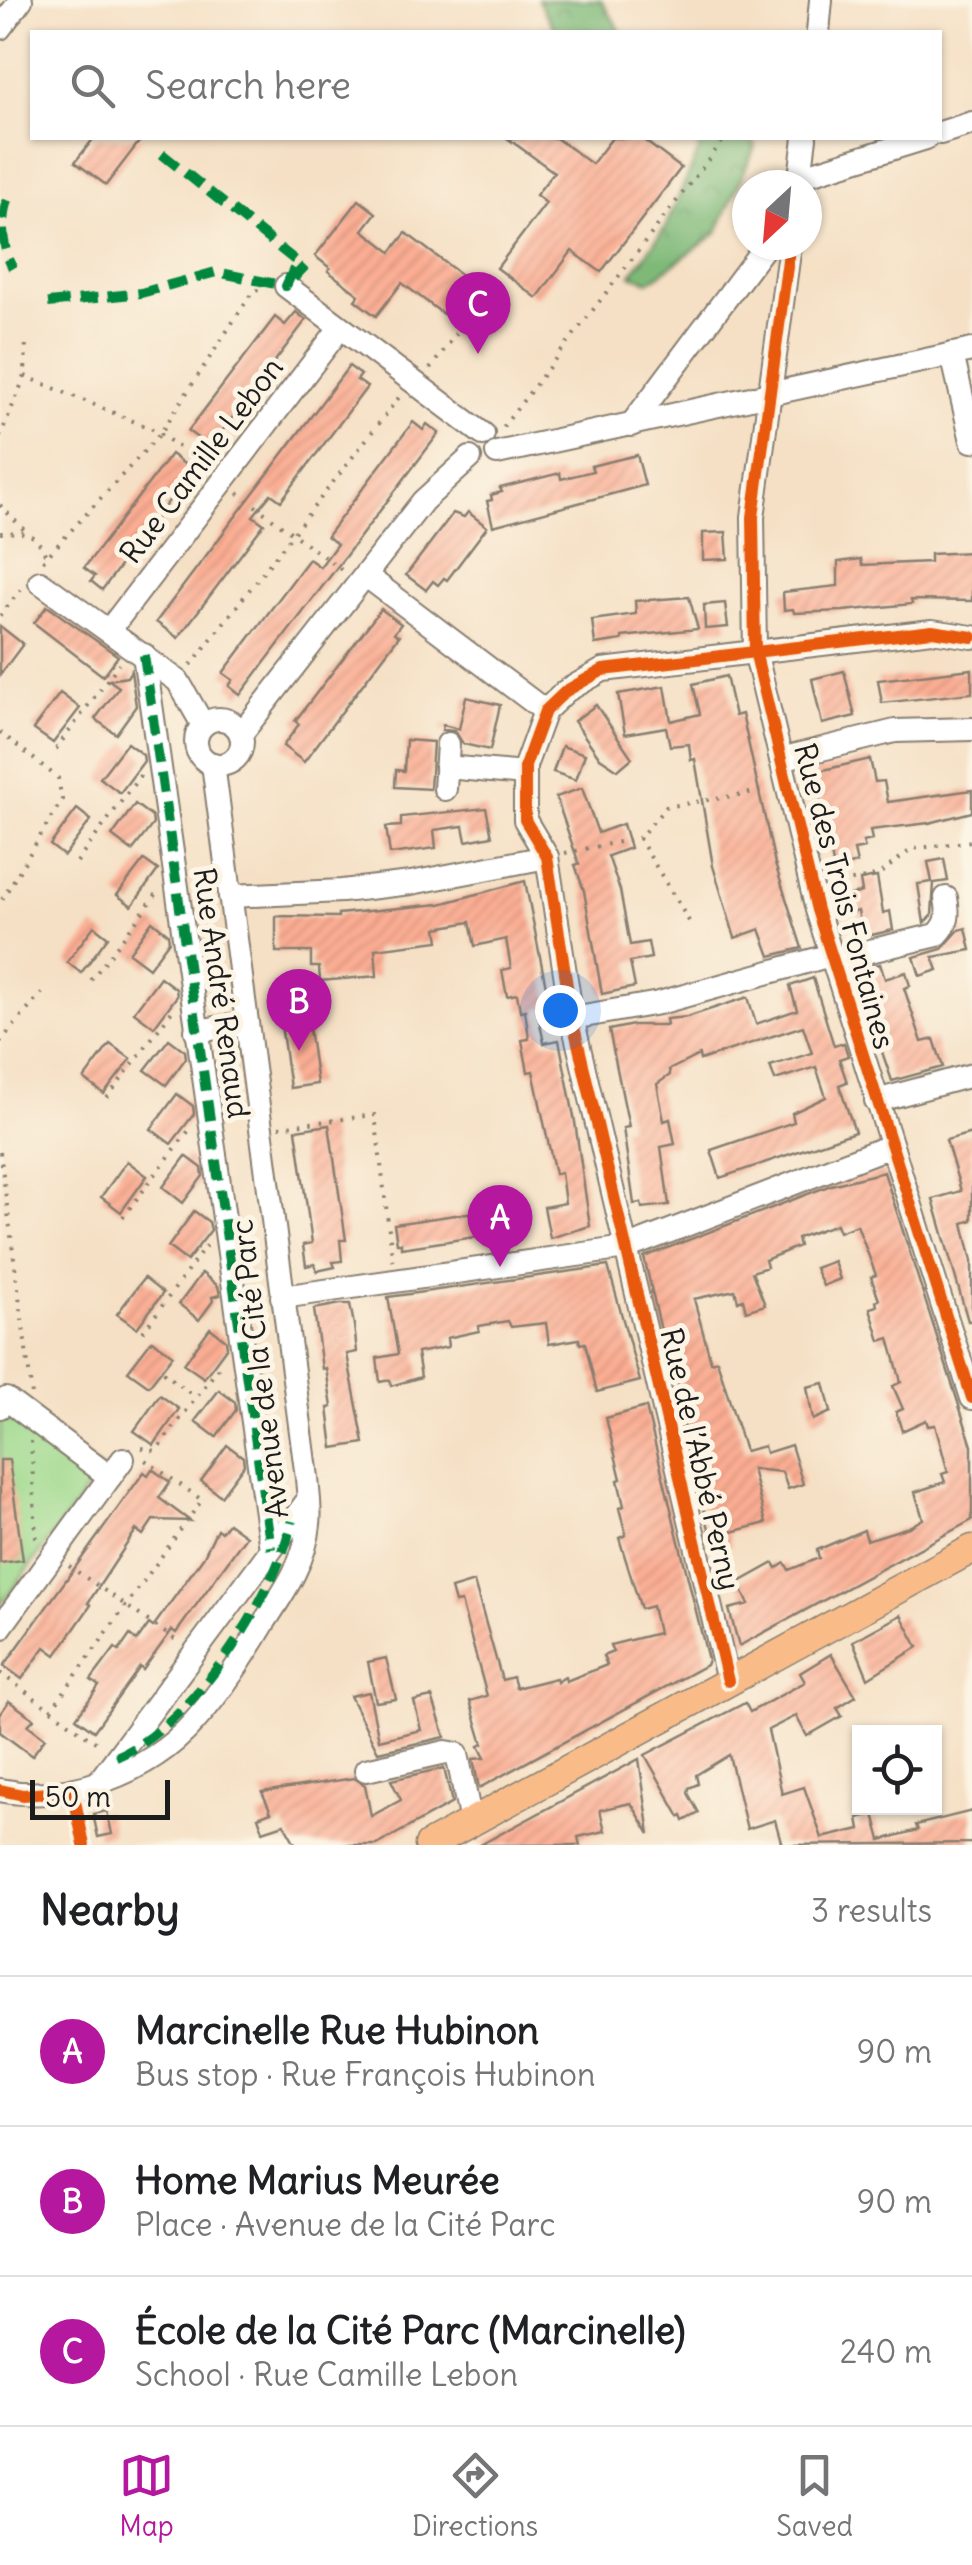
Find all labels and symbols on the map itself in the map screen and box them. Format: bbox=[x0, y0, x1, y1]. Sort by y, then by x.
north arrow bbox=[732, 170, 822, 260]
pin: C bbox=[446, 272, 510, 354]
street label: Rue Camille Lebon bbox=[111, 349, 291, 571]
street label: Rue des Trois Fontaines bbox=[786, 739, 904, 1053]
street label: Rue André Renaud bbox=[186, 865, 258, 1121]
pin: B bbox=[266, 968, 332, 1051]
your location bbox=[535, 985, 586, 1036]
pin: A bbox=[468, 1184, 532, 1267]
street label: Avenue de la Cité Parc bbox=[222, 1217, 296, 1521]
street label: Rue de l’Abbé Perny bbox=[652, 1324, 750, 1594]
scale bar bbox=[30, 1775, 170, 1820]

